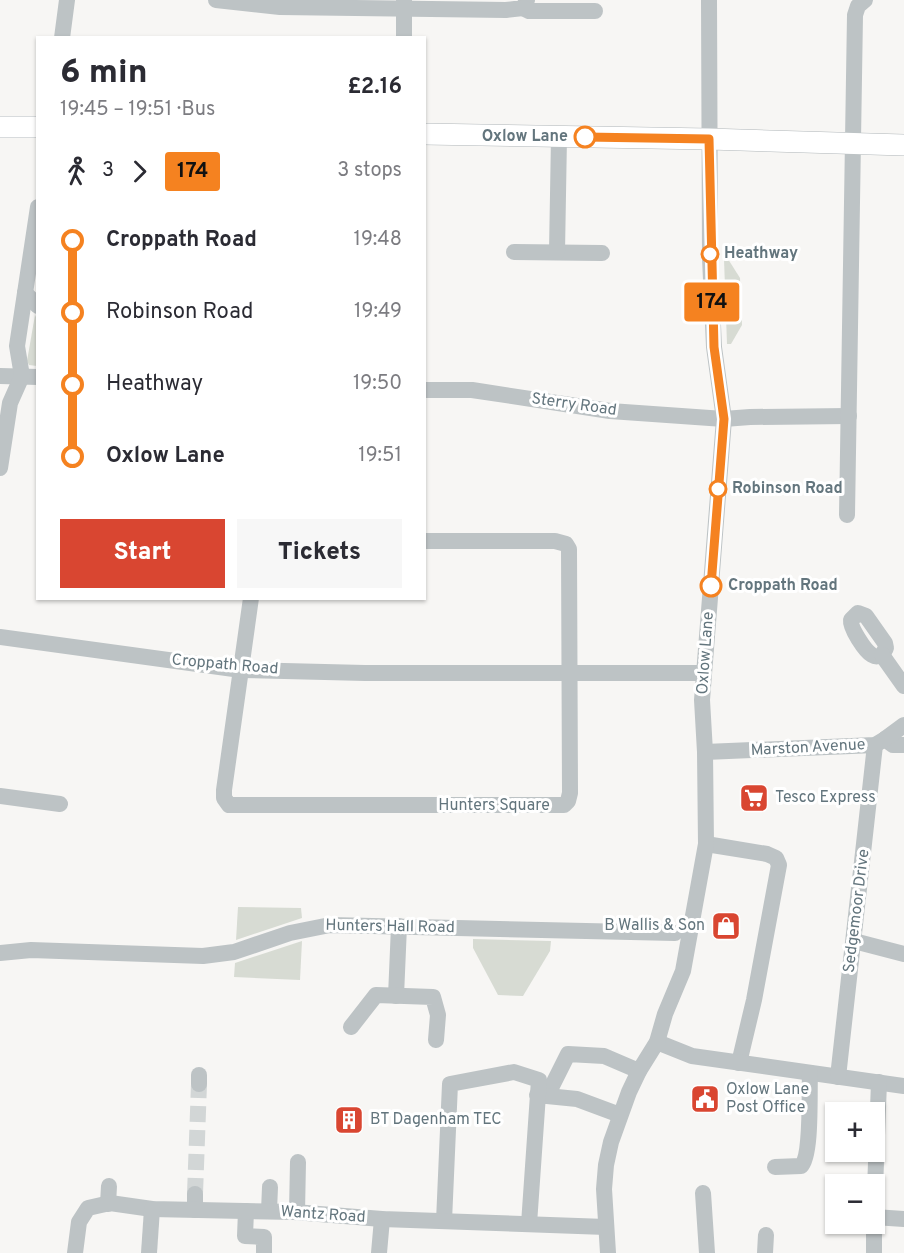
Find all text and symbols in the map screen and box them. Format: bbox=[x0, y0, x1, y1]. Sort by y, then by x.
text: 6 min bbox=[60, 53, 148, 95]
text: £2.16 bbox=[348, 74, 402, 101]
text: 19:45 – 19:51 · Bus bbox=[60, 97, 215, 123]
marker: Oxlow Lane bbox=[574, 126, 596, 148]
place label: Oxlow Lane bbox=[482, 127, 568, 147]
icon: walk bbox=[60, 155, 93, 188]
icon: forward bbox=[123, 155, 156, 188]
text: 3 bbox=[102, 158, 114, 184]
text: 174 bbox=[177, 158, 208, 185]
text: 3 stops bbox=[337, 158, 402, 184]
text: Croppath Road bbox=[106, 227, 257, 254]
text: 19:48 bbox=[353, 227, 402, 253]
place label: Heathway bbox=[724, 244, 798, 264]
marker: Heathway bbox=[701, 245, 719, 263]
line badge: 174 bbox=[678, 282, 746, 322]
text: 174 bbox=[696, 289, 728, 316]
text: Robinson Road bbox=[106, 299, 253, 326]
text: 19:49 bbox=[354, 299, 402, 325]
text: Heathway bbox=[106, 371, 203, 398]
text: 19:50 bbox=[353, 371, 402, 397]
street label: Sterry Road bbox=[530, 389, 618, 421]
text: Oxlow Lane bbox=[106, 443, 225, 470]
text: 19:51 bbox=[358, 443, 402, 469]
place label: Robinson Road bbox=[732, 479, 843, 499]
marker: Robinson Road bbox=[709, 480, 727, 498]
button: Start bbox=[60, 519, 225, 588]
button: Tickets bbox=[237, 519, 402, 588]
marker: Croppath Road bbox=[700, 575, 722, 597]
place label: Croppath Road bbox=[728, 576, 838, 596]
street label: Oxlow Lane bbox=[693, 611, 719, 695]
street label: Croppath Road bbox=[171, 650, 279, 680]
street label: Marston Avenue bbox=[750, 735, 866, 761]
supermarket icon: Tesco Express bbox=[738, 782, 770, 814]
place label: Tesco Express bbox=[775, 788, 876, 808]
street label: Hunters Square bbox=[438, 796, 550, 816]
street label: Sedgemoor Drive bbox=[839, 848, 875, 974]
shop icon: B Wallis & Son bbox=[710, 910, 742, 942]
street label: Hunters Hall Road bbox=[325, 916, 455, 938]
place label: B Wallis & Son bbox=[604, 916, 705, 936]
place label: Oxlow Lane Post Office bbox=[726, 1080, 809, 1118]
public building icon: Oxlow Lane Post Office bbox=[689, 1083, 721, 1115]
map controls bbox=[825, 1102, 885, 1234]
button: + bbox=[825, 1102, 885, 1162]
building icon: BT Dagenham TEC bbox=[333, 1104, 365, 1136]
place label: BT Dagenham TEC bbox=[370, 1110, 502, 1130]
button: − bbox=[825, 1174, 885, 1234]
street label: Wantz Road bbox=[280, 1202, 366, 1228]

